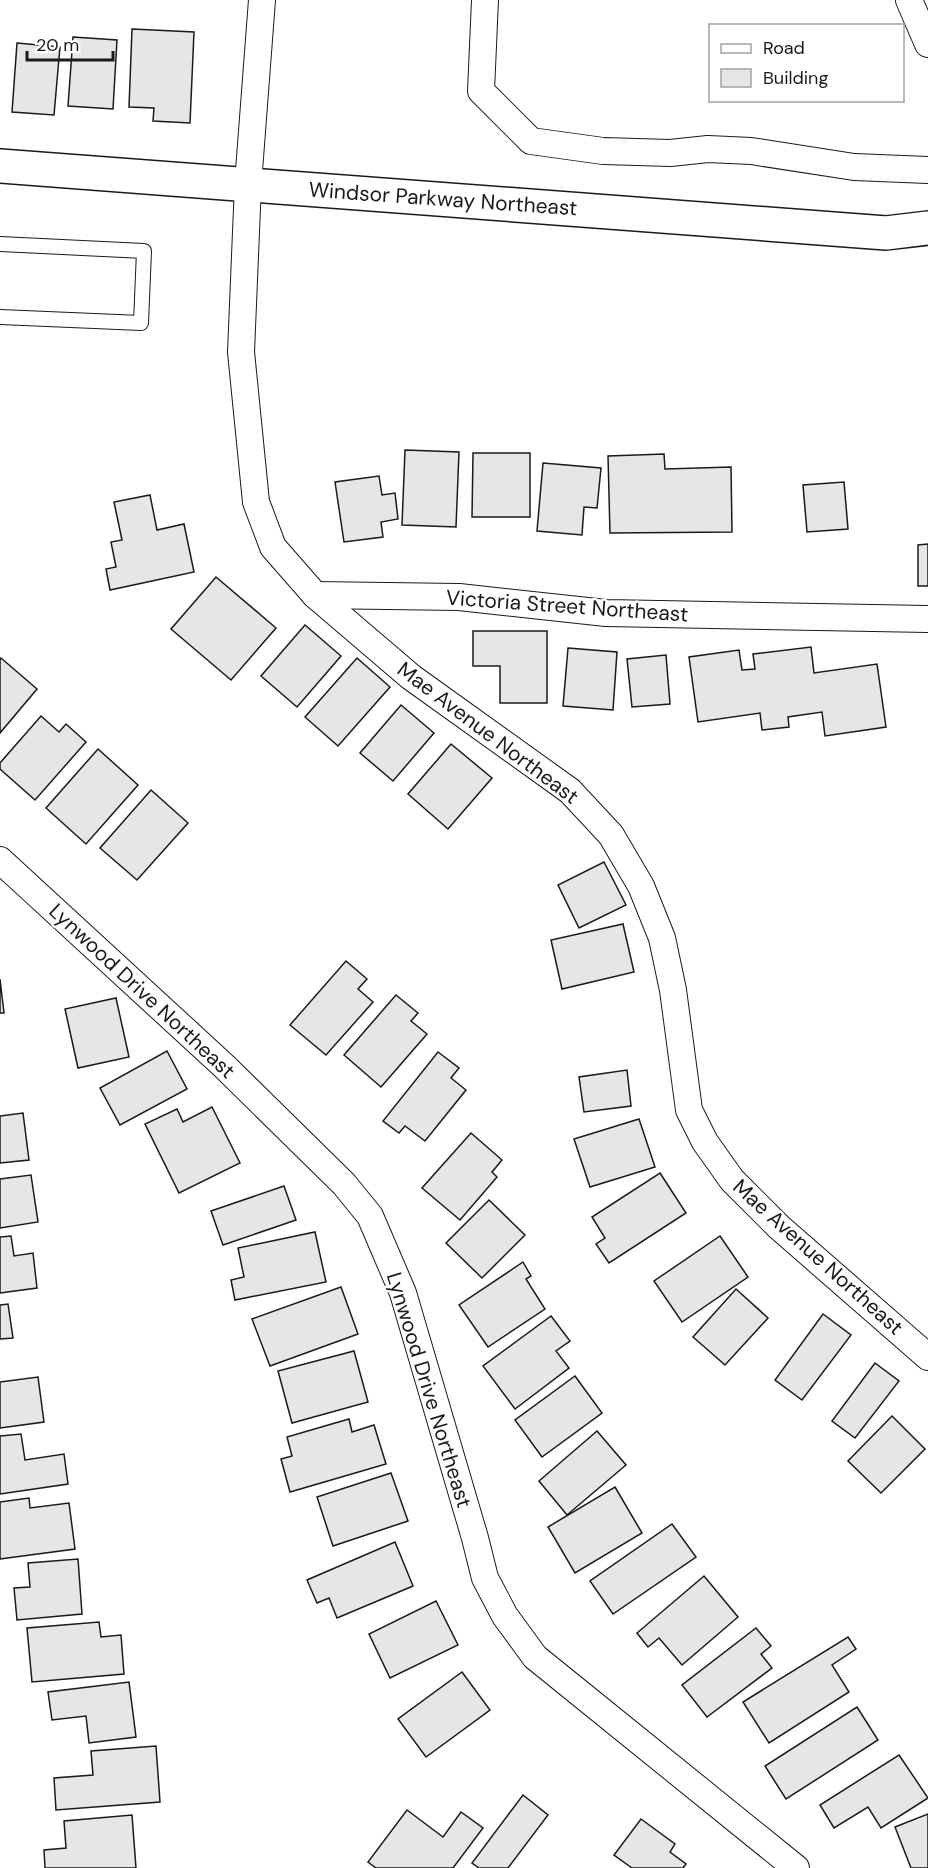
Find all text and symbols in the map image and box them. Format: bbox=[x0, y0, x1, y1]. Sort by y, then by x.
scale bar bbox=[27, 24, 112, 62]
legend bbox=[709, 24, 904, 102]
text: 20 m bbox=[36, 33, 79, 57]
text: Road bbox=[763, 36, 805, 60]
text: Building bbox=[763, 66, 828, 90]
street label: Windsor Parkway Northeast bbox=[308, 176, 578, 222]
street label: Victoria Street Northeast bbox=[445, 584, 689, 628]
street label: Mae Avenue Northeast bbox=[392, 656, 584, 810]
street label: Lynwood Drive Northeast bbox=[43, 897, 241, 1085]
street label: Mae Avenue Northeast bbox=[727, 1173, 909, 1341]
street label: Lynwood Drive Northeast bbox=[380, 1269, 478, 1511]

